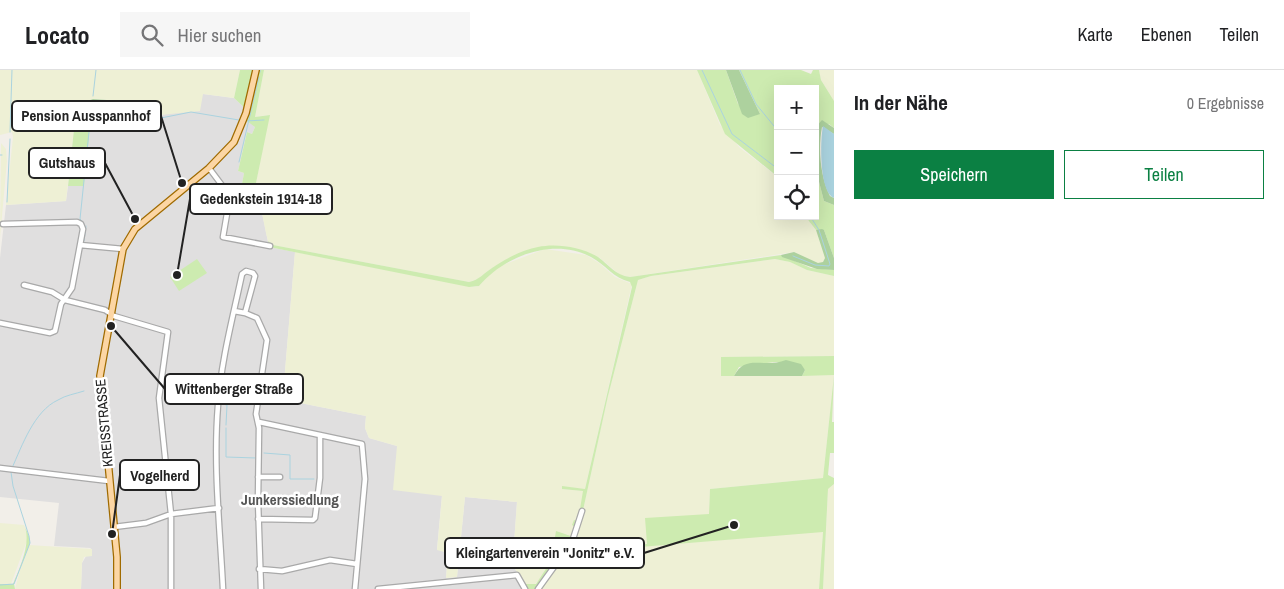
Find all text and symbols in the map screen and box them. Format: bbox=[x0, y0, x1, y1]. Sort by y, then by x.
search box bbox=[120, 12, 470, 57]
text: Locato bbox=[25, 19, 90, 51]
icon: search bbox=[138, 21, 166, 49]
text: Hier suchen bbox=[178, 22, 262, 48]
text: Karte bbox=[1077, 22, 1113, 47]
text: Ebenen bbox=[1141, 22, 1192, 47]
text: Teilen bbox=[1220, 22, 1259, 47]
map controls bbox=[774, 85, 819, 220]
button: + bbox=[774, 85, 819, 130]
text: In der Nähe bbox=[854, 88, 948, 117]
text: 0 Ergebnisse bbox=[1187, 92, 1264, 114]
callout: Pension Ausspannhof bbox=[12, 101, 161, 131]
text: Pension Ausspannhof bbox=[21, 105, 152, 126]
button: − bbox=[774, 130, 819, 175]
callout: Gutshaus bbox=[29, 148, 105, 178]
button: Speichern bbox=[854, 150, 1054, 199]
button: Teilen bbox=[1064, 150, 1264, 199]
text: Gutshaus bbox=[39, 152, 96, 173]
button: locate bbox=[774, 175, 819, 220]
callout: Gedenkstein 1914-18 bbox=[190, 184, 332, 214]
text: Gedenkstein 1914-18 bbox=[200, 188, 322, 209]
callout: Wittenberger Straße bbox=[165, 374, 303, 404]
street label: KREISSTRASSE bbox=[91, 378, 117, 468]
text: Wittenberger Straße bbox=[175, 378, 293, 399]
callout: Vogelherd bbox=[120, 460, 199, 490]
text: Vogelherd bbox=[130, 465, 190, 486]
district label: Junkerssiedlung bbox=[241, 489, 339, 510]
callout: Kleingartenverein "Jonitz" e.V. bbox=[445, 538, 644, 568]
text: Kleingartenverein "Jonitz" e.V. bbox=[456, 542, 634, 563]

